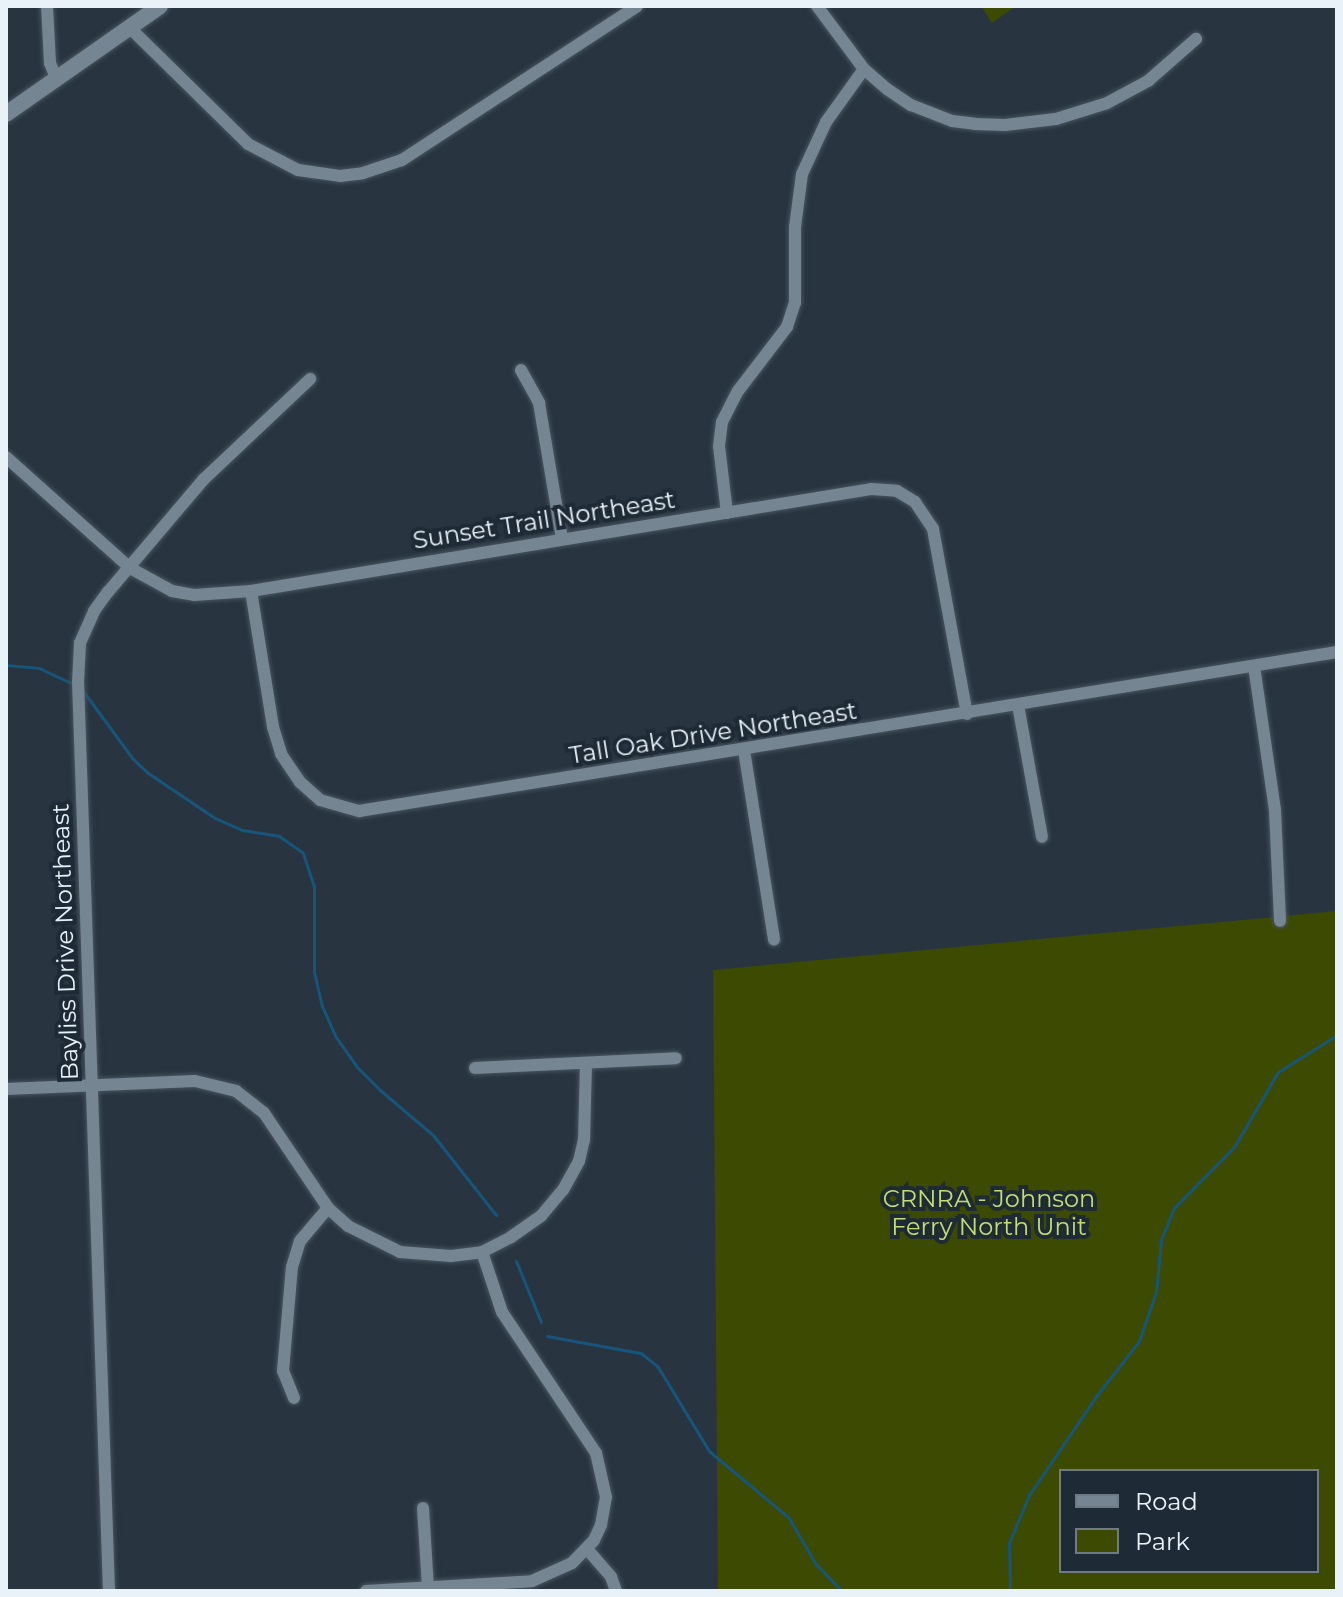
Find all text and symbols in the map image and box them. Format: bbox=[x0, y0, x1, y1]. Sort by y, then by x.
street label: Sunset Trail Northeast bbox=[411, 485, 677, 555]
street label: Tall Oak Drive Northeast bbox=[567, 696, 859, 770]
street label: Bayliss Drive Northeast bbox=[46, 803, 84, 1081]
park label: CRNRA - Johnson Ferry North Unit bbox=[883, 1185, 1095, 1241]
legend bbox=[1059, 1469, 1319, 1573]
text: Road bbox=[1135, 1487, 1198, 1516]
text: Park bbox=[1135, 1527, 1190, 1556]

